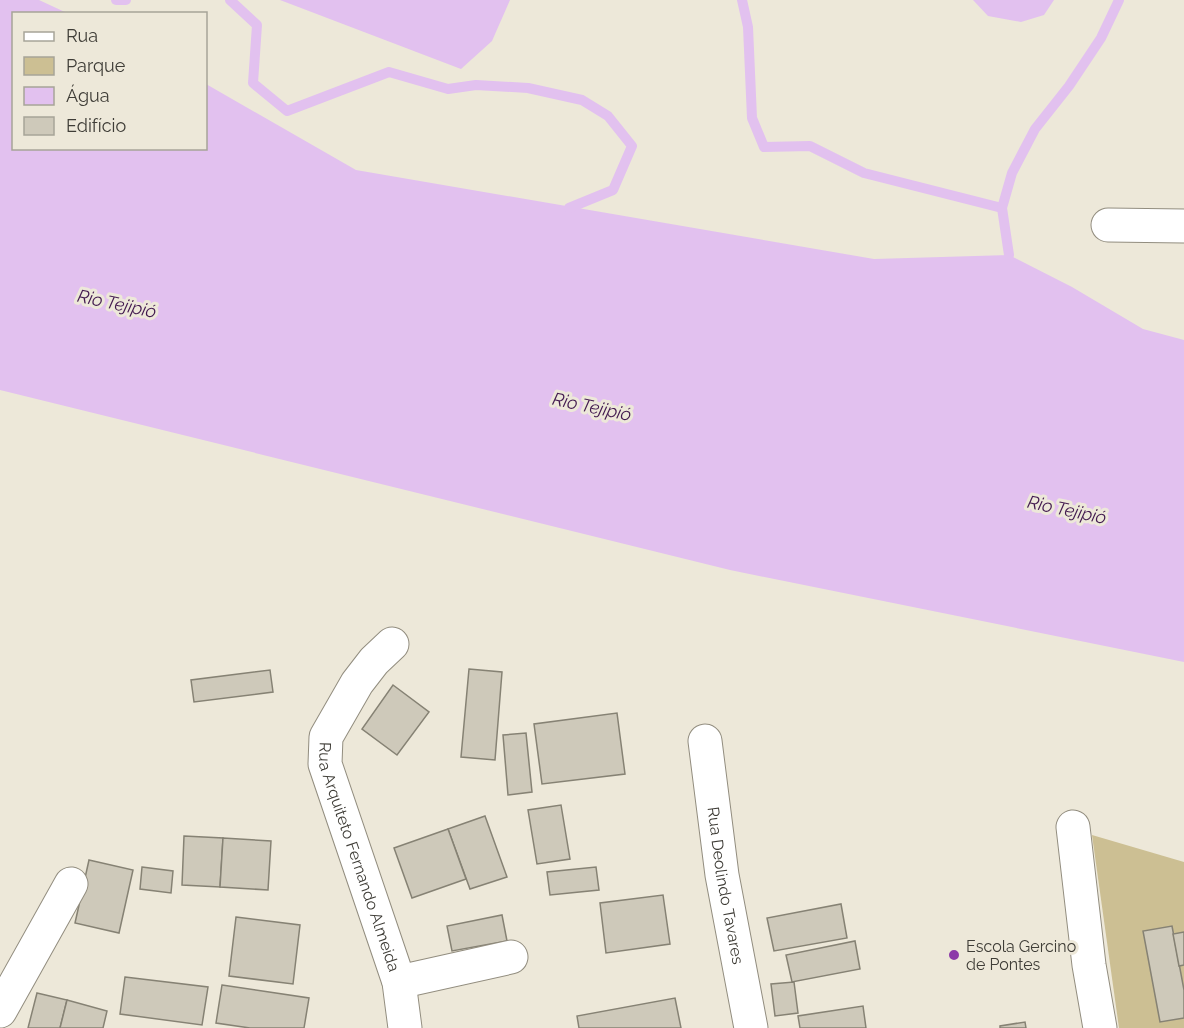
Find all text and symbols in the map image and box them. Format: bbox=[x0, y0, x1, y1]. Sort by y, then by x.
legend bbox=[12, 12, 207, 150]
text: Rua bbox=[66, 25, 98, 46]
text: Parque bbox=[66, 55, 126, 76]
text: Água bbox=[66, 84, 110, 106]
text: Edifício bbox=[66, 115, 126, 136]
water label: Rio Tejipió bbox=[76, 285, 159, 322]
water label: Rio Tejipió bbox=[551, 388, 634, 425]
water label: Rio Tejipió bbox=[1026, 491, 1109, 528]
street label: Rua Arquiteto Fernando Almeida bbox=[315, 741, 404, 974]
street label: Rua Deolindo Tavares bbox=[703, 806, 748, 966]
place label: Escola Gercino de Pontes bbox=[966, 937, 1076, 974]
marker: Escola Gercino de Pontes bbox=[947, 948, 961, 962]

